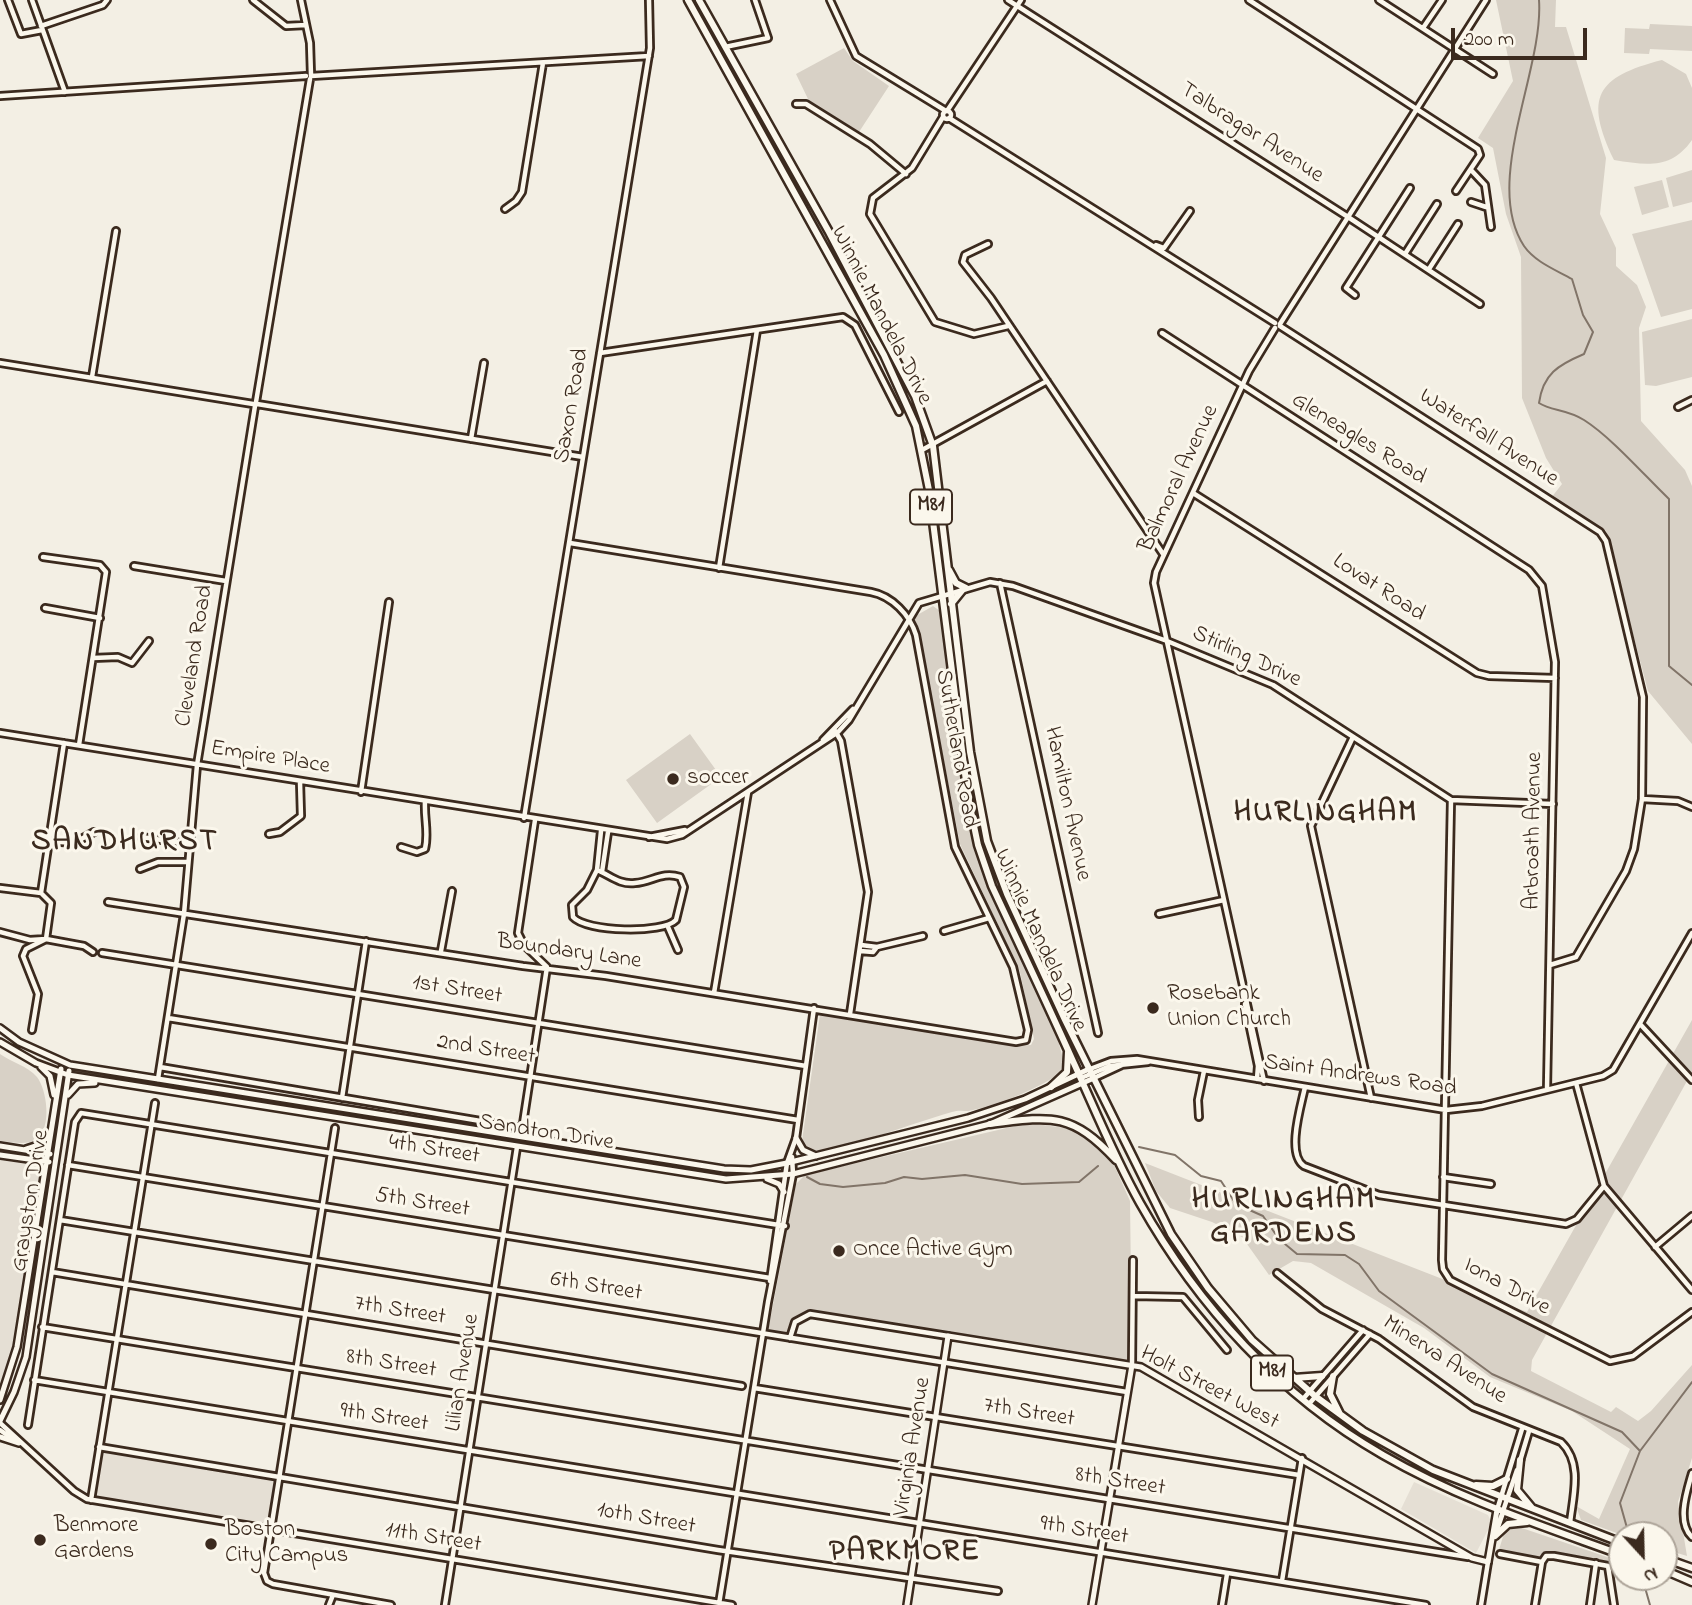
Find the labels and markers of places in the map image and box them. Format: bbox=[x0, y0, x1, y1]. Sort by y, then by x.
place label: soccer bbox=[687, 765, 749, 793]
marker: soccer bbox=[665, 771, 681, 787]
place label: Rosebank Union Church bbox=[1167, 981, 1291, 1035]
marker: Rosebank Union Church bbox=[1145, 1000, 1161, 1016]
place label: Once Active Gym bbox=[853, 1237, 1013, 1265]
marker: Once Active Gym bbox=[831, 1243, 847, 1259]
place label: Benmore Gardens bbox=[54, 1513, 138, 1567]
place label: Boston City Campus bbox=[225, 1517, 348, 1571]
marker: Benmore Gardens bbox=[32, 1532, 48, 1548]
marker: Boston City Campus bbox=[203, 1536, 219, 1552]

